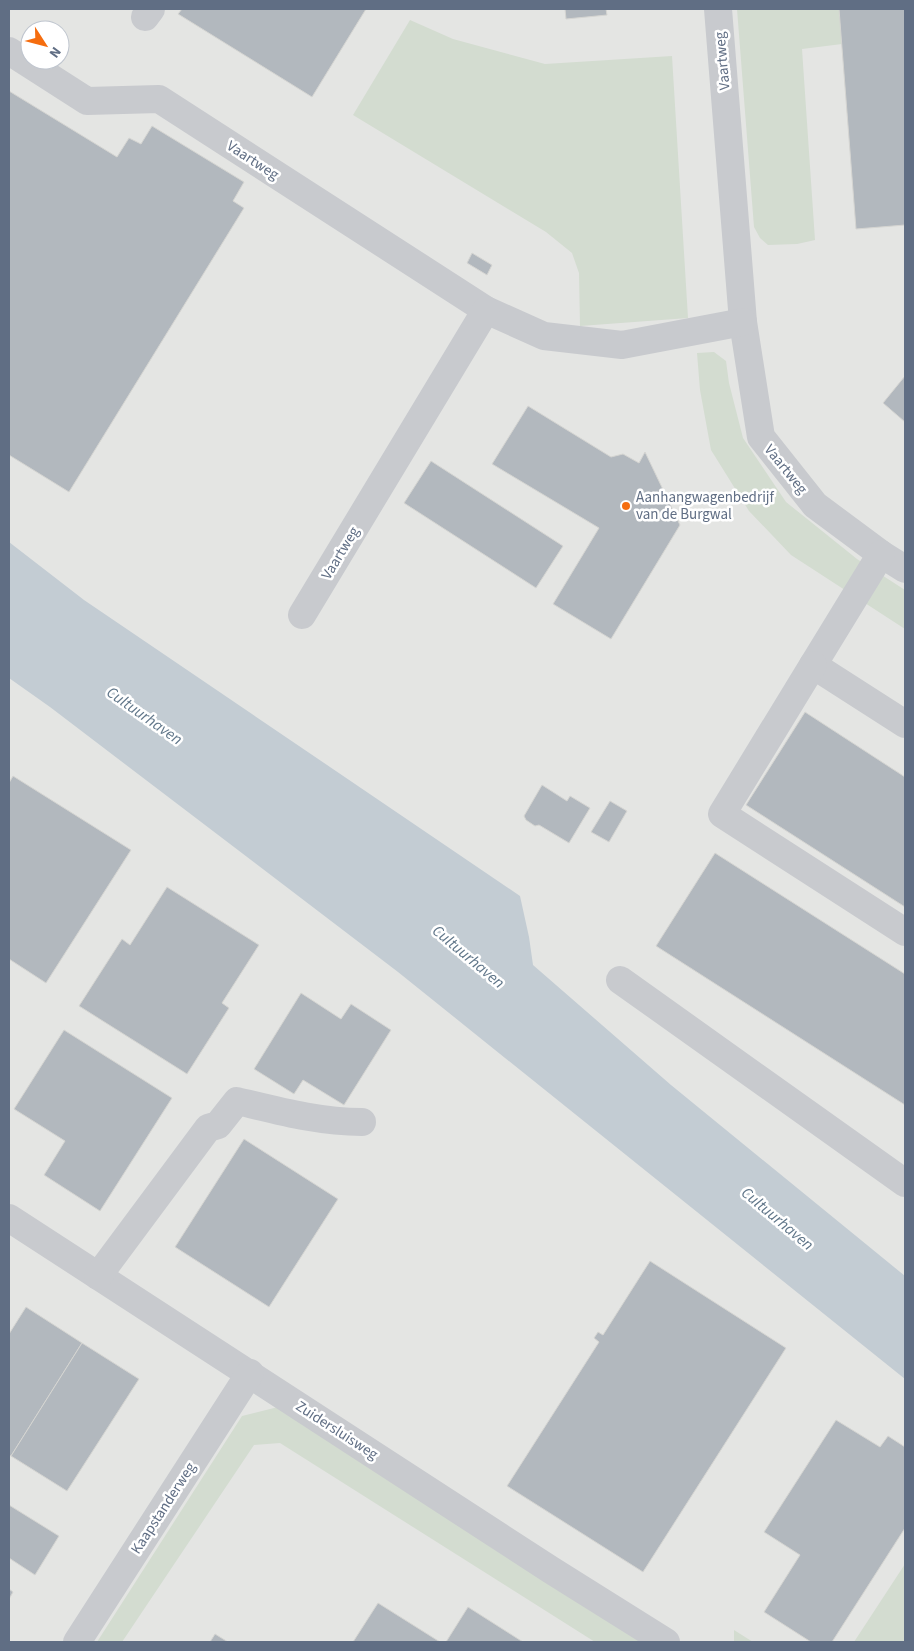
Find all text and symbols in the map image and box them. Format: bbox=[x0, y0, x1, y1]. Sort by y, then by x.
north arrow bbox=[20, 20, 70, 70]
street label: Vaartweg bbox=[709, 31, 736, 91]
text: N bbox=[44, 42, 66, 62]
street label: Vaartweg bbox=[223, 136, 283, 185]
street label: Vaartweg bbox=[759, 440, 812, 499]
place label: Aanhangwagenbedrijf van de Burgwal bbox=[636, 487, 775, 525]
marker: Aanhangwagenbedrijf van de Burgwal bbox=[620, 500, 632, 512]
street label: Vaartweg bbox=[316, 522, 365, 584]
water label: Cultuurhaven bbox=[102, 681, 187, 750]
water label: Cultuurhaven bbox=[427, 920, 509, 994]
water label: Cultuurhaven bbox=[736, 1182, 818, 1256]
street label: Zuidersluisweg bbox=[291, 1396, 382, 1465]
street label: Kaapstanderweg bbox=[126, 1458, 201, 1558]

